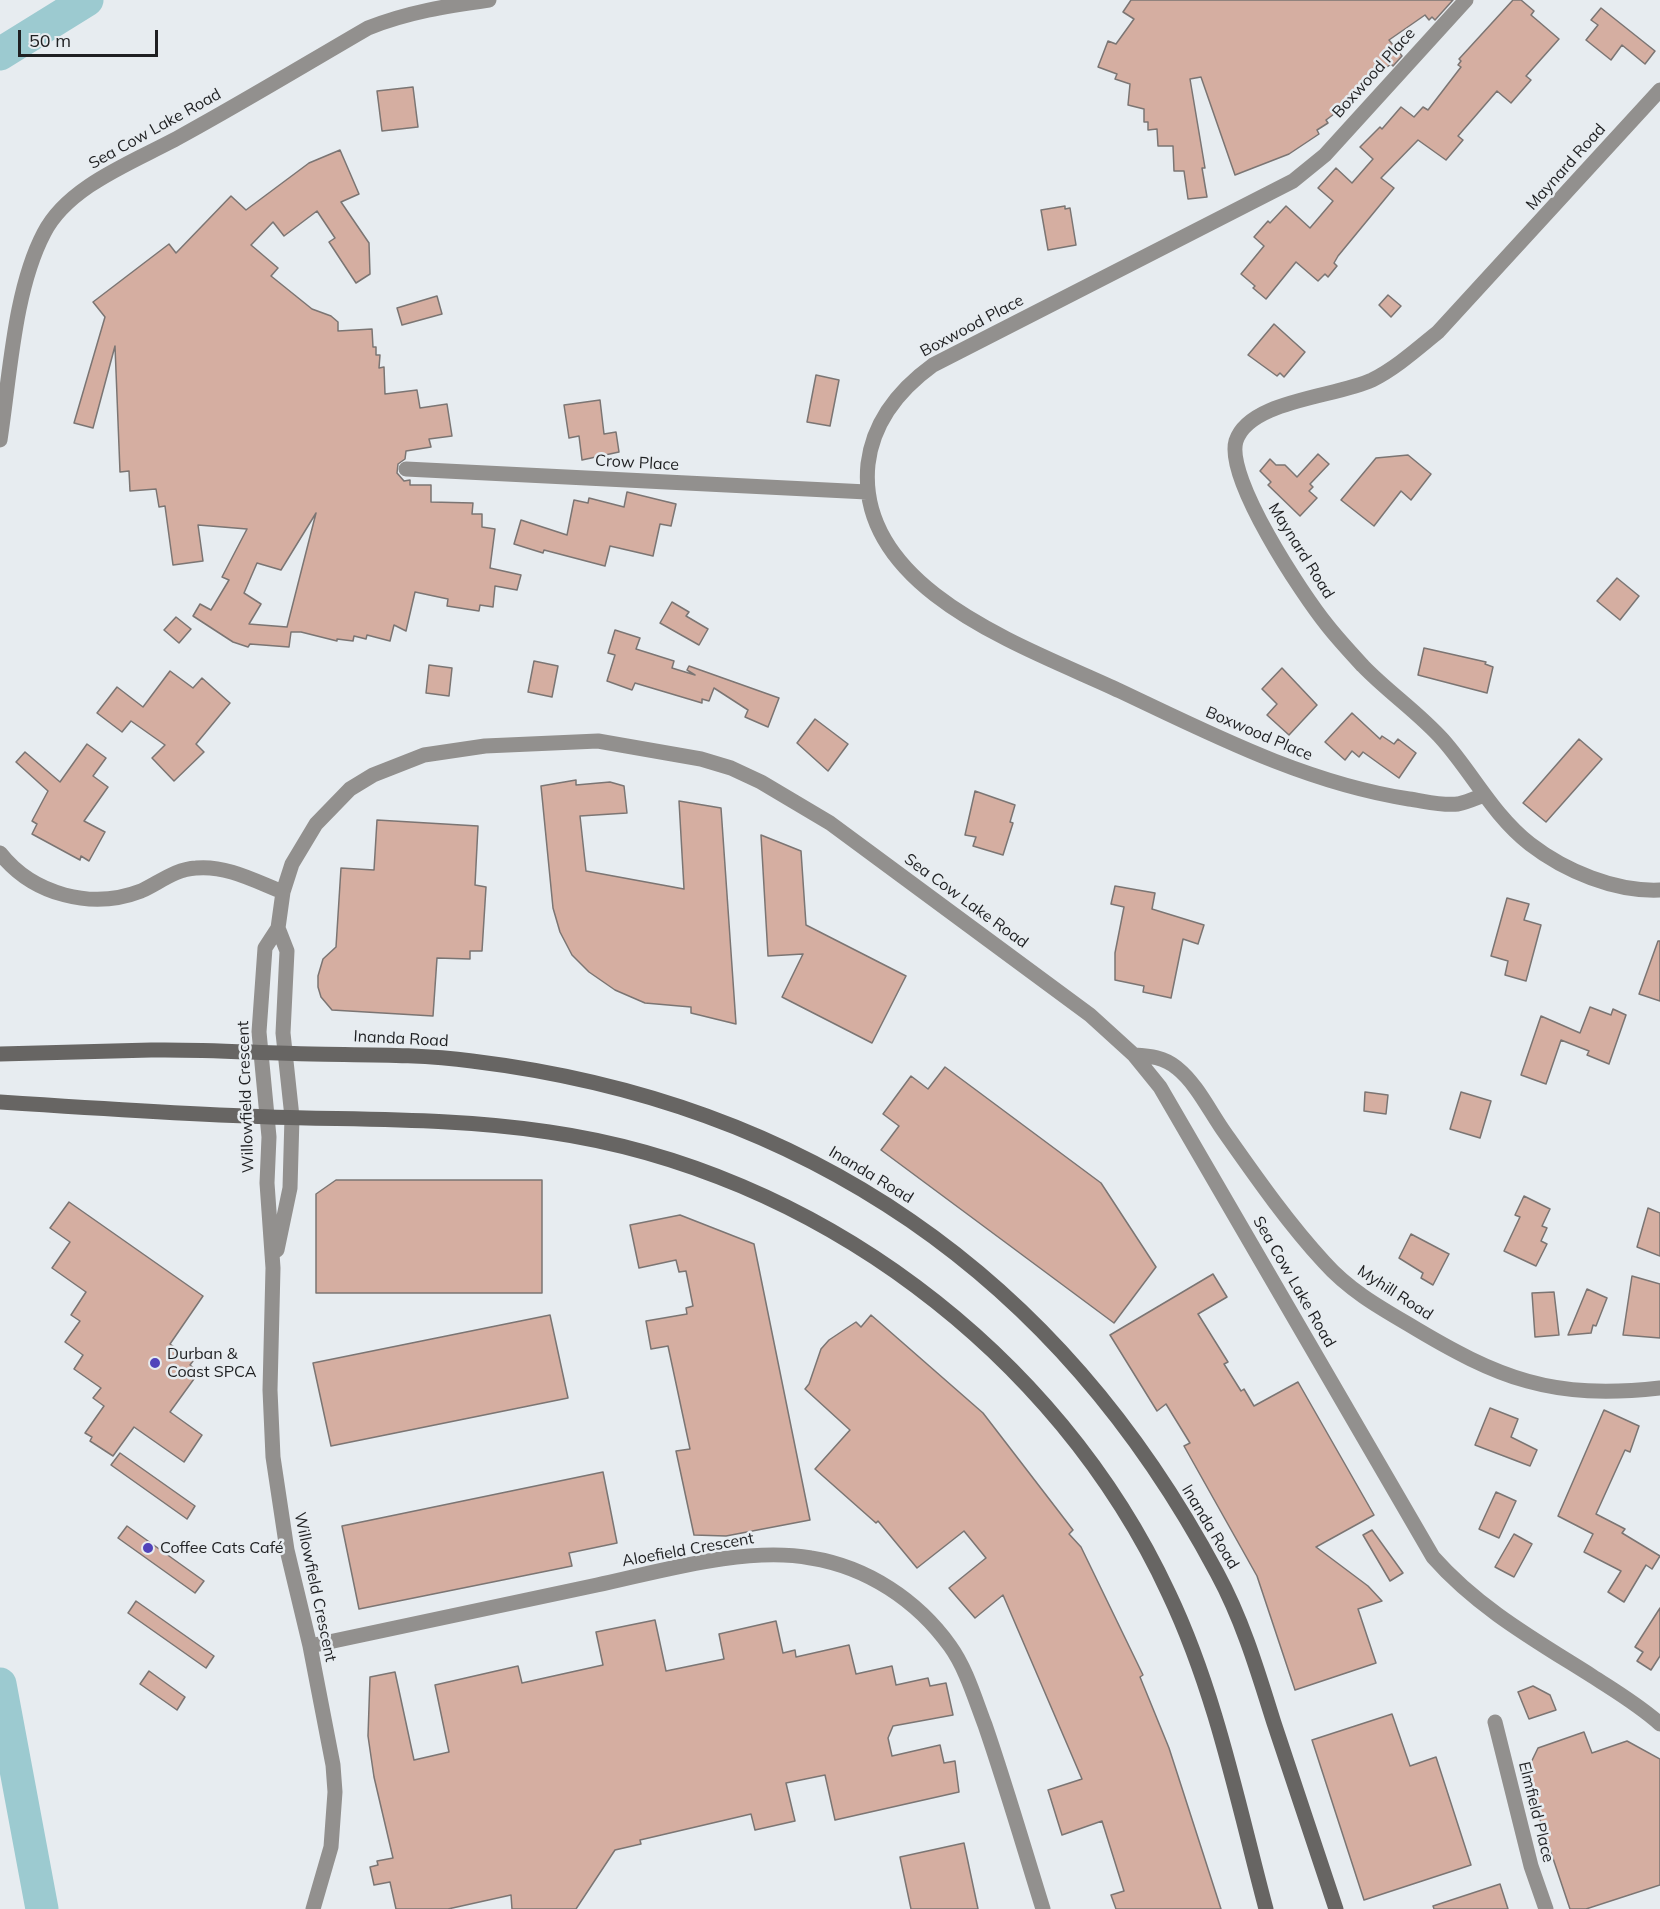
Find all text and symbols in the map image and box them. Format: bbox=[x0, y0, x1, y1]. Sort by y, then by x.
scale bar bbox=[21, 18, 160, 56]
street label: Boxwood Place bbox=[1329, 24, 1419, 122]
text: 50 m bbox=[29, 29, 71, 52]
street label: Sea Cow Lake Road bbox=[85, 85, 225, 173]
street label: Maynard Road bbox=[1522, 120, 1610, 214]
street label: Boxwood Place bbox=[917, 291, 1027, 361]
street label: Crow Place bbox=[595, 451, 679, 475]
street label: Maynard Road bbox=[1264, 500, 1338, 602]
street label: Boxwood Place bbox=[1203, 703, 1315, 765]
street label: Sea Cow Lake Road bbox=[900, 850, 1032, 952]
street label: Willowfield Crescent bbox=[234, 1020, 258, 1174]
street label: Inanda Road bbox=[353, 1027, 449, 1051]
street label: Inanda Road bbox=[825, 1142, 917, 1208]
street label: Sea Cow Lake Road bbox=[1249, 1213, 1339, 1351]
street label: Myhill Road bbox=[1354, 1261, 1436, 1325]
place label: Durban & Coast SPCA bbox=[167, 1344, 256, 1382]
marker: Durban & Coast SPCA bbox=[148, 1356, 162, 1370]
street label: Inanda Road bbox=[1177, 1481, 1243, 1573]
street label: Willowfield Crescent bbox=[290, 1510, 340, 1664]
street label: Aloefield Crescent bbox=[621, 1529, 755, 1571]
place label: Coffee Cats Café bbox=[160, 1538, 284, 1558]
marker: Coffee Cats Café bbox=[141, 1541, 155, 1555]
street label: Elmfield Place bbox=[1514, 1760, 1558, 1864]

